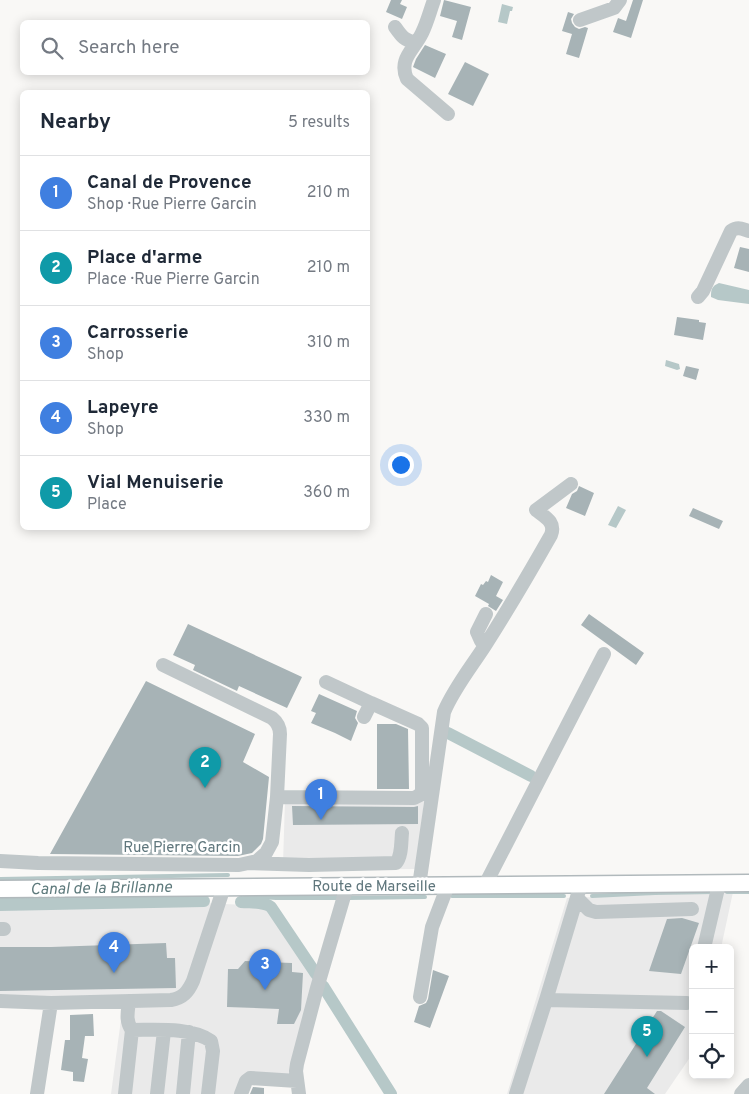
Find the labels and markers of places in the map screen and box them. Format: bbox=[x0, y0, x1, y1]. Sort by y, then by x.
pin: 2 bbox=[189, 747, 221, 788]
pin: 1 bbox=[305, 779, 337, 820]
pin: 4 bbox=[98, 932, 130, 973]
pin: 3 bbox=[249, 949, 281, 990]
pin: 5 bbox=[631, 1016, 663, 1057]

